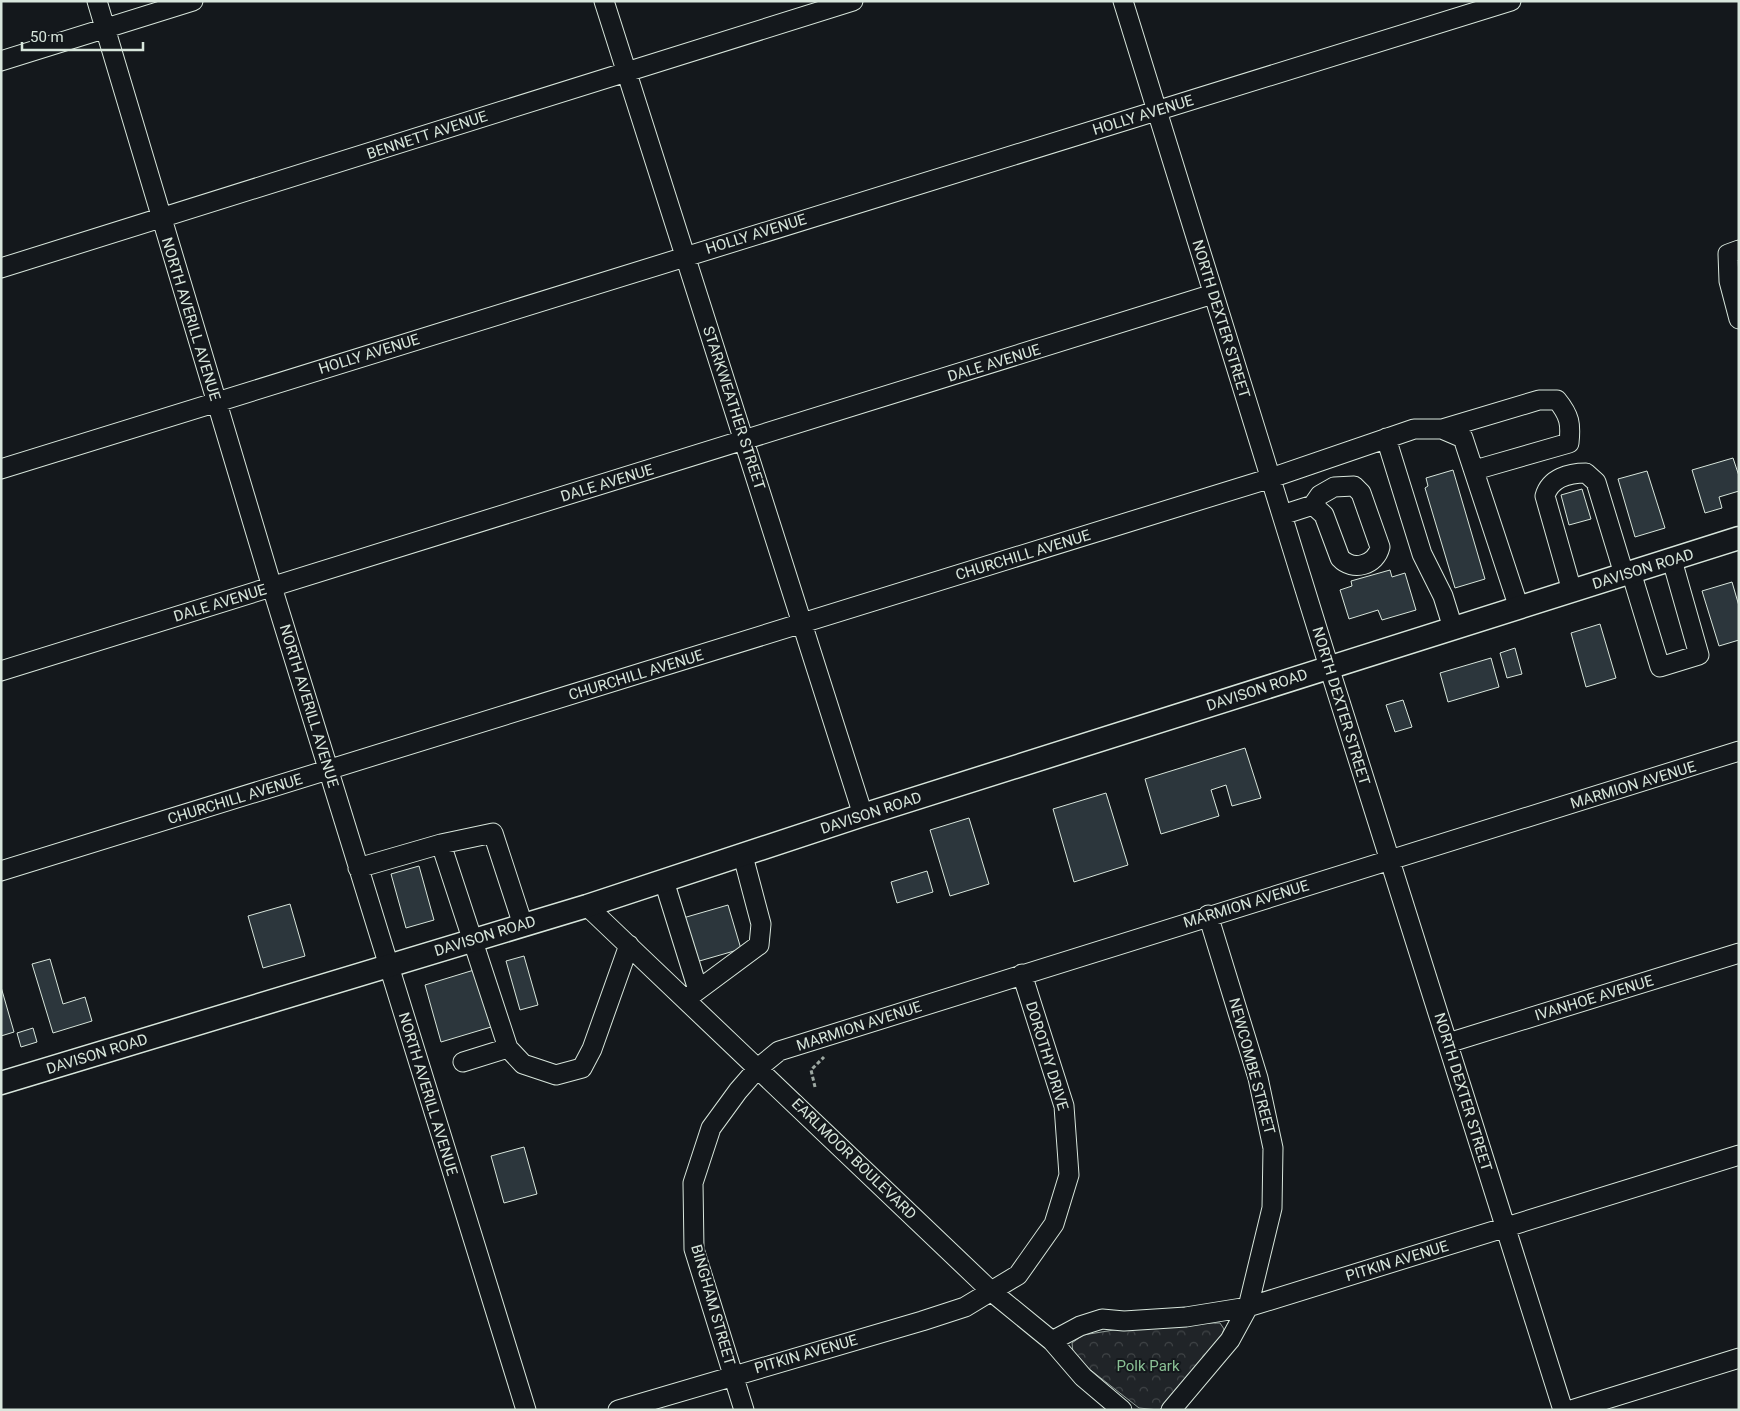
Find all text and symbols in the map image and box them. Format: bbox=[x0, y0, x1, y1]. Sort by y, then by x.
scale bar bbox=[22, 20, 144, 52]
text: 50 m bbox=[30, 28, 64, 46]
street label: HOLLY AVENUE bbox=[1090, 91, 1196, 139]
street label: BENNETT AVENUE bbox=[365, 107, 490, 163]
street label: HOLLY AVENUE bbox=[703, 210, 809, 258]
street label: NORTH AVERILL AVENUE bbox=[158, 235, 225, 403]
street label: NORTH DEXTER STREET bbox=[1188, 238, 1254, 400]
street label: STARKWEATHER STREET bbox=[699, 324, 769, 492]
street label: HOLLY AVENUE bbox=[316, 330, 422, 378]
street label: DALE AVENUE bbox=[945, 340, 1043, 386]
street label: DALE AVENUE bbox=[558, 460, 656, 506]
street label: CHURCHILL AVENUE bbox=[953, 526, 1093, 584]
street label: DAVISON ROAD bbox=[1590, 545, 1696, 593]
street label: DALE AVENUE bbox=[171, 580, 269, 626]
street label: NORTH AVERILL AVENUE bbox=[276, 622, 343, 790]
street label: NORTH DEXTER STREET bbox=[1308, 625, 1374, 787]
street label: CHURCHILL AVENUE bbox=[566, 646, 706, 704]
street label: DAVISON ROAD bbox=[1204, 665, 1310, 715]
street label: MARMION AVENUE bbox=[1568, 757, 1698, 813]
street label: CHURCHILL AVENUE bbox=[165, 770, 305, 828]
street label: DAVISON ROAD bbox=[818, 788, 924, 838]
street label: MARMION AVENUE bbox=[1181, 876, 1311, 932]
street label: DAVISON ROAD bbox=[432, 912, 538, 960]
street label: IVANHOE AVENUE bbox=[1533, 971, 1656, 1025]
street label: NEWCOMBE STREET bbox=[1225, 996, 1279, 1136]
street label: MARMION AVENUE bbox=[794, 997, 924, 1055]
street label: DOROTHY DRIVE bbox=[1022, 999, 1072, 1113]
street label: NORTH AVERILL AVENUE bbox=[395, 1010, 462, 1178]
street label: NORTH DEXTER STREET bbox=[1430, 1011, 1496, 1173]
street label: DAVISON ROAD bbox=[44, 1030, 150, 1078]
street label: EARLMOOR BOULEVARD bbox=[788, 1095, 920, 1223]
street label: PITKIN AVENUE bbox=[1344, 1237, 1451, 1285]
street label: BINGHAM STREET bbox=[687, 1242, 739, 1368]
street label: PITKIN AVENUE bbox=[752, 1331, 860, 1377]
park label: Polk Park bbox=[1116, 1357, 1180, 1375]

